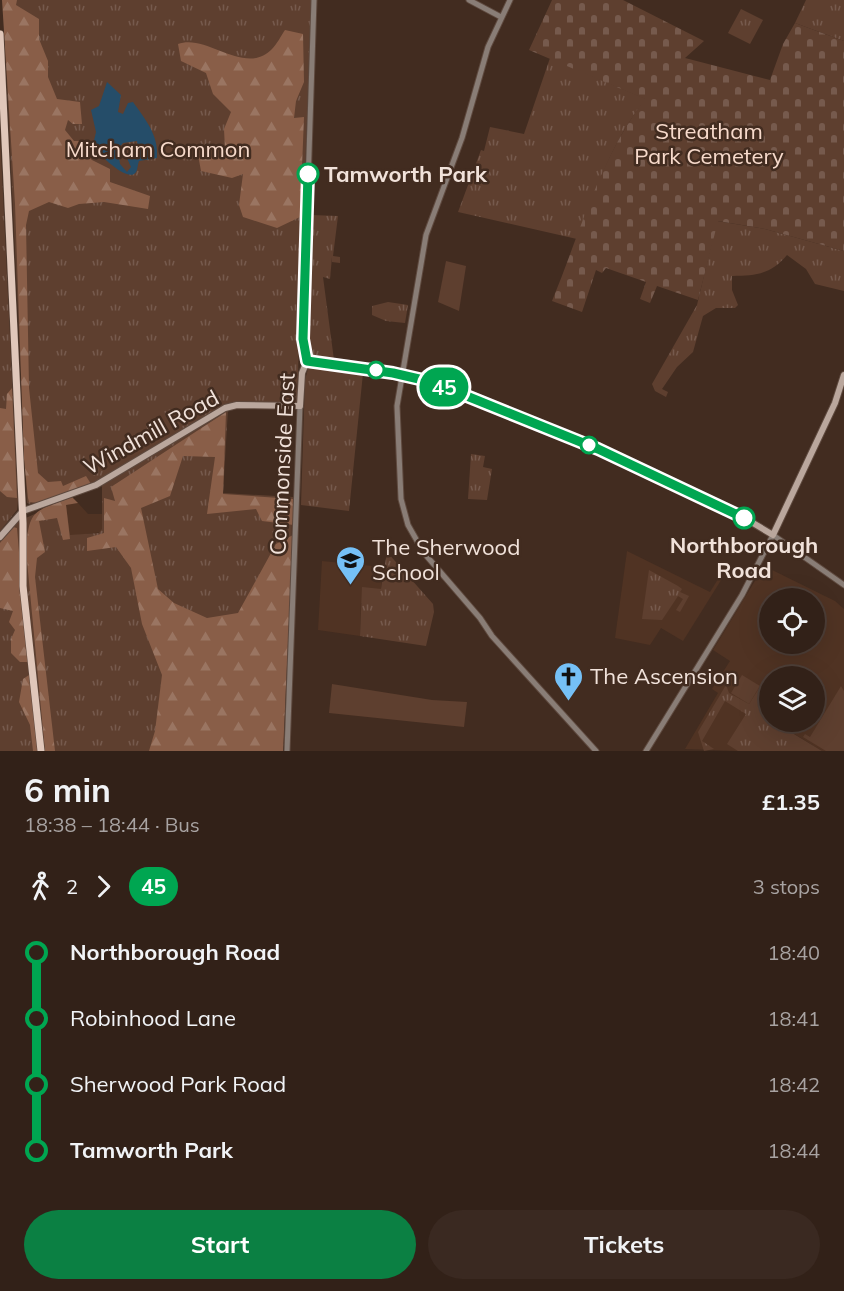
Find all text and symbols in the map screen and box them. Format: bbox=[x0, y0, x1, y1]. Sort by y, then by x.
park label: Streatham Park Cemetery bbox=[634, 117, 784, 170]
park label: Mitcham Common bbox=[66, 135, 250, 163]
place label: Tamworth Park bbox=[324, 160, 488, 188]
marker: Tamworth Park bbox=[297, 163, 319, 185]
unlabelled marker bbox=[367, 361, 385, 379]
line badge: 45 bbox=[417, 368, 471, 406]
street label: Commonside East bbox=[263, 372, 301, 556]
text: 45 bbox=[431, 374, 457, 400]
street label: Windmill Road bbox=[78, 383, 224, 481]
unlabelled marker bbox=[580, 436, 598, 454]
marker: Northborough Road bbox=[733, 507, 755, 529]
place label: Northborough Road bbox=[670, 531, 818, 584]
place label: The Sherwood School bbox=[372, 533, 520, 586]
school or university icon: The Sherwood School bbox=[335, 544, 367, 586]
map controls bbox=[759, 588, 825, 732]
button: locate bbox=[759, 588, 825, 654]
church icon: The Ascension bbox=[553, 660, 585, 702]
place label: The Ascension bbox=[590, 662, 738, 690]
button: layers bbox=[759, 666, 825, 732]
text: 6 min bbox=[24, 769, 111, 810]
text: £1.35 bbox=[762, 788, 820, 816]
text: 18:38 – 18:44 · Bus bbox=[24, 812, 200, 837]
icon: walk bbox=[24, 870, 57, 903]
icon: forward bbox=[87, 870, 120, 903]
text: 45 bbox=[141, 873, 166, 899]
text: 2 bbox=[66, 874, 78, 899]
text: 3 stops bbox=[753, 874, 820, 899]
text: Northborough Road bbox=[70, 938, 280, 966]
text: 18:40 bbox=[767, 940, 820, 965]
text: Robinhood Lane bbox=[70, 1004, 236, 1032]
text: 18:41 bbox=[767, 1006, 820, 1031]
text: Sherwood Park Road bbox=[70, 1070, 286, 1098]
text: 18:42 bbox=[767, 1072, 820, 1097]
text: Tamworth Park bbox=[70, 1136, 233, 1164]
text: 18:44 bbox=[767, 1138, 820, 1163]
button: Start bbox=[24, 1210, 416, 1279]
button: Tickets bbox=[428, 1210, 820, 1279]

